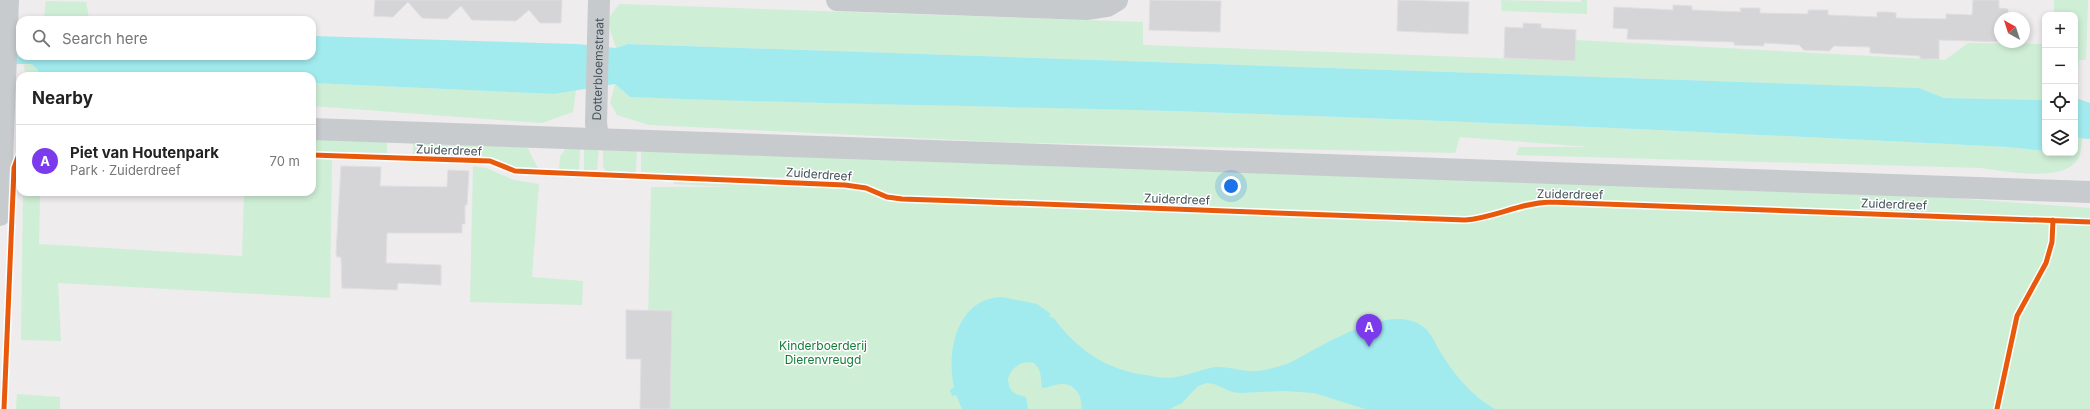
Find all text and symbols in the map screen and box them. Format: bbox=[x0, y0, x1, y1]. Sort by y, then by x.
north arrow bbox=[1994, 12, 2030, 48]
map controls bbox=[2042, 12, 2078, 156]
button: + bbox=[2042, 12, 2078, 48]
search box bbox=[16, 16, 316, 60]
street label: Dotterbloemstraat bbox=[589, 18, 606, 120]
icon: search bbox=[30, 27, 52, 49]
text: Search here bbox=[62, 29, 148, 48]
button: − bbox=[2042, 48, 2078, 84]
button: locate bbox=[2042, 84, 2078, 120]
text: Nearby bbox=[32, 88, 93, 108]
button: layers bbox=[2042, 120, 2078, 156]
street label: Zuiderdreef bbox=[416, 141, 483, 159]
text: Piet van Houtenpark bbox=[70, 143, 219, 162]
text: A bbox=[40, 153, 50, 169]
text: 70 m bbox=[270, 153, 300, 169]
text: Park · Zuiderdreef bbox=[70, 162, 181, 178]
street label: Zuiderdreef bbox=[785, 164, 853, 184]
your location bbox=[1221, 176, 1241, 196]
street label: Zuiderdreef bbox=[1537, 186, 1604, 202]
street label: Zuiderdreef bbox=[1144, 190, 1211, 208]
street label: Zuiderdreef bbox=[1861, 195, 1928, 213]
pin: A bbox=[1356, 314, 1382, 347]
park label: Kinderboerderij Dierenvreugd bbox=[779, 338, 867, 367]

